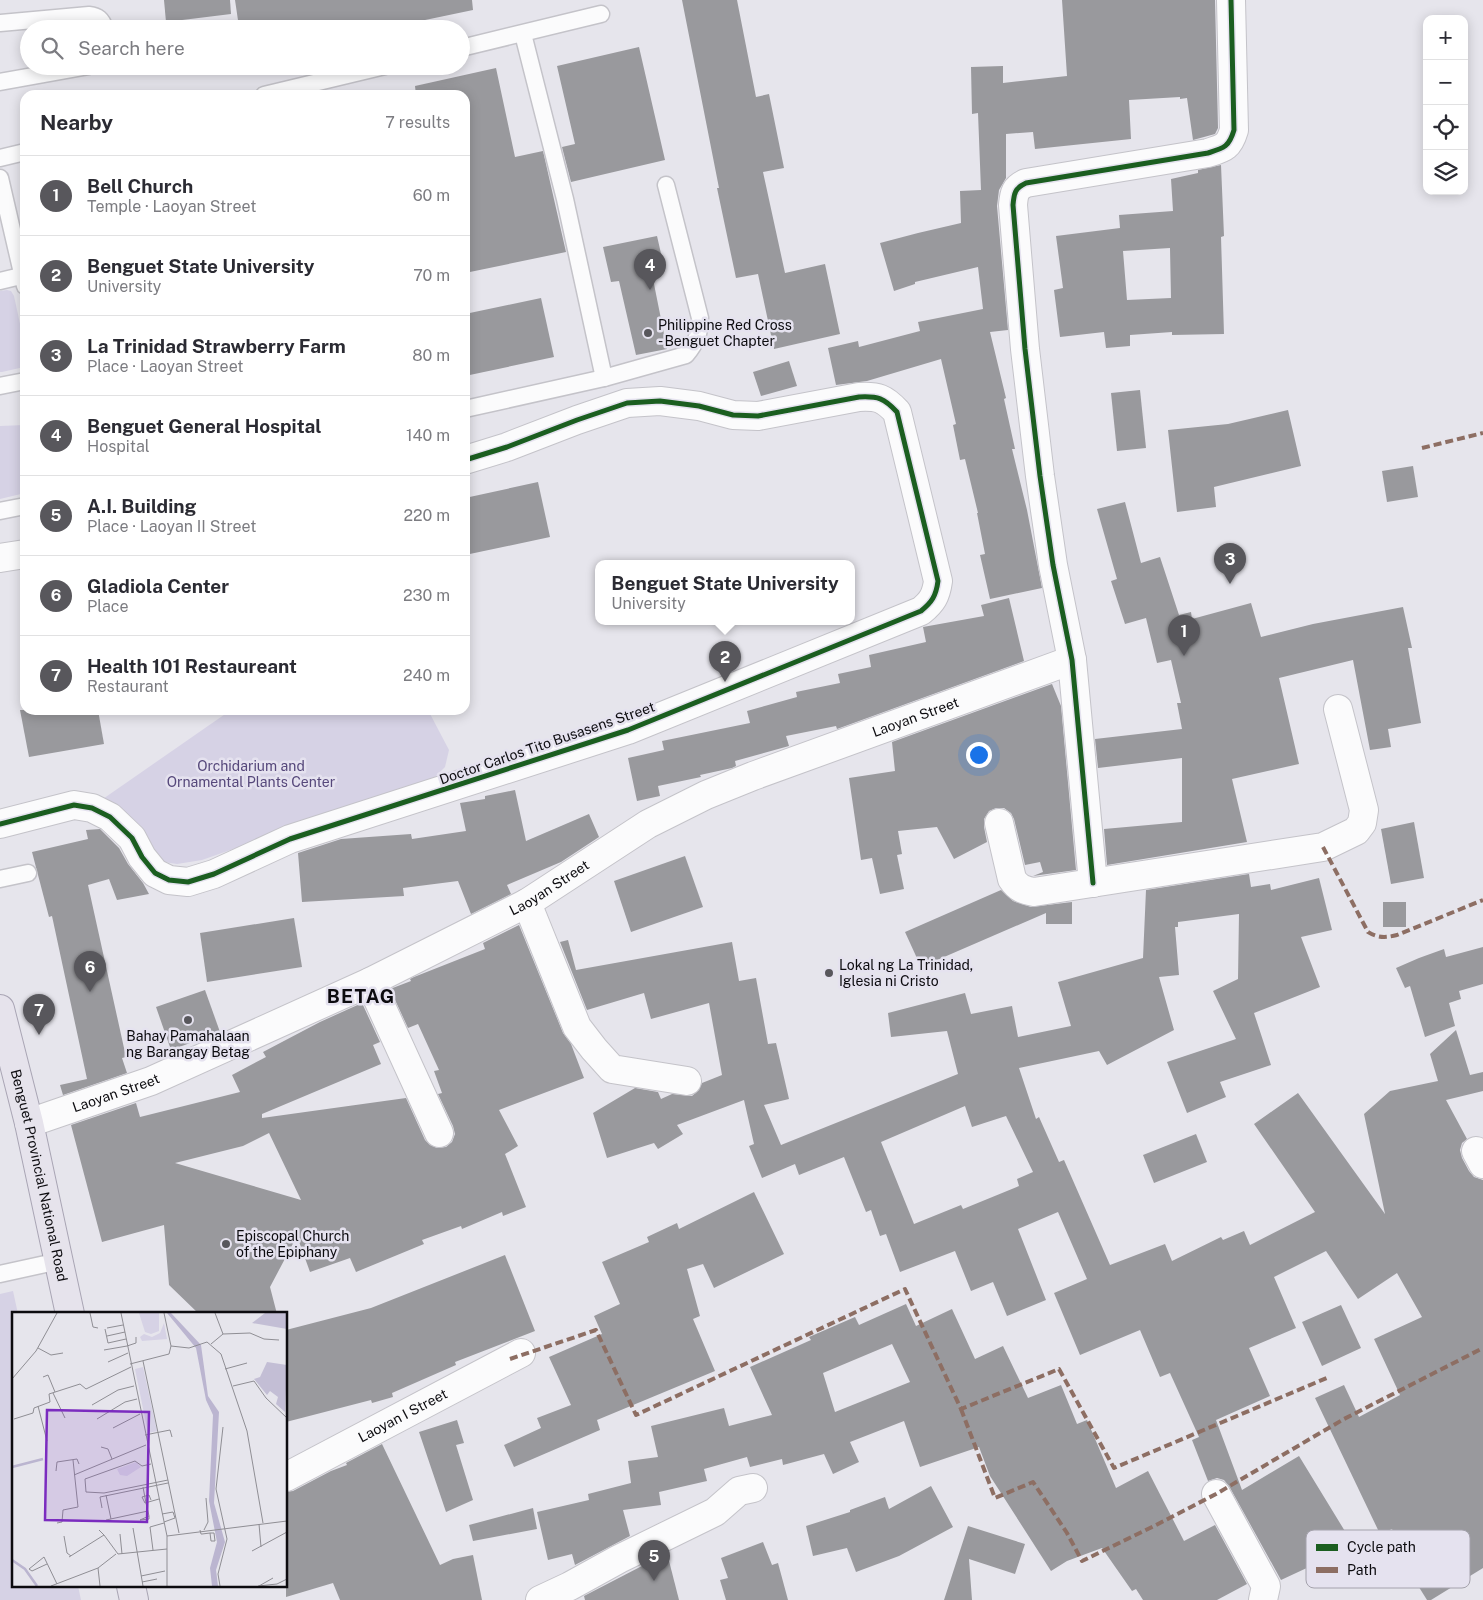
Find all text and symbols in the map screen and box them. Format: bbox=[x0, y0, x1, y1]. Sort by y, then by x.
map controls bbox=[1423, 15, 1468, 195]
button: + bbox=[1423, 15, 1468, 60]
search box bbox=[20, 20, 470, 75]
icon: search bbox=[38, 34, 66, 62]
text: Search here bbox=[78, 37, 185, 59]
button: − bbox=[1423, 60, 1468, 105]
button: locate bbox=[1423, 105, 1468, 150]
text: Nearby bbox=[40, 110, 113, 135]
text: 7 results bbox=[385, 113, 450, 132]
button: layers bbox=[1423, 150, 1468, 195]
text: Bell Church bbox=[87, 175, 193, 197]
text: 1 bbox=[53, 186, 59, 205]
text: 60 m bbox=[413, 186, 450, 205]
text: Temple · Laoyan Street bbox=[87, 197, 256, 216]
pin: 4 bbox=[634, 249, 666, 290]
text: Benguet State University bbox=[87, 255, 314, 277]
text: 2 bbox=[51, 266, 61, 285]
text: 70 m bbox=[413, 266, 450, 285]
text: University bbox=[87, 277, 161, 296]
place label: Philippine Red Cross - Benguet Chapter bbox=[658, 317, 792, 349]
marker: Philippine Red Cross - Benguet Chapter bbox=[642, 327, 654, 339]
text: La Trinidad Strawberry Farm bbox=[87, 335, 346, 357]
text: 3 bbox=[51, 346, 61, 365]
text: 80 m bbox=[412, 346, 450, 365]
text: Place · Laoyan Street bbox=[87, 357, 244, 376]
text: Benguet General Hospital bbox=[87, 415, 322, 437]
text: 4 bbox=[51, 426, 61, 445]
text: 140 m bbox=[406, 426, 450, 445]
text: Hospital bbox=[87, 437, 150, 456]
text: A.I. Building bbox=[87, 495, 197, 517]
text: 5 bbox=[51, 506, 61, 525]
text: 220 m bbox=[403, 506, 450, 525]
text: Place · Laoyan II Street bbox=[87, 517, 257, 536]
pin: 3 bbox=[1214, 543, 1246, 584]
popup bbox=[595, 560, 855, 625]
text: Benguet State University bbox=[611, 572, 839, 594]
text: Gladiola Center bbox=[87, 575, 229, 597]
text: 6 bbox=[51, 586, 61, 605]
text: 230 m bbox=[403, 586, 450, 605]
text: University bbox=[611, 594, 686, 613]
text: Place bbox=[87, 597, 129, 616]
pin: 1 bbox=[1168, 615, 1200, 656]
pin: 2 bbox=[709, 641, 741, 682]
text: Health 101 Restaureant bbox=[87, 655, 297, 677]
text: 7 bbox=[51, 666, 61, 685]
text: 240 m bbox=[403, 666, 450, 685]
text: Restaurant bbox=[87, 677, 169, 696]
street label: Laoyan Street bbox=[870, 694, 961, 740]
street label: Doctor Carlos Tito Busasens Street bbox=[437, 699, 657, 787]
your location bbox=[966, 742, 992, 768]
park label: Orchidarium and Ornamental Plants Center bbox=[167, 758, 335, 790]
street label: Laoyan Street bbox=[507, 857, 592, 919]
pin: 6 bbox=[74, 951, 106, 992]
place label: Lokal ng La Trinidad, Iglesia ni Cristo bbox=[839, 957, 973, 989]
marker: Lokal ng La Trinidad, Iglesia ni Cristo bbox=[823, 967, 835, 979]
district label: BETAG bbox=[327, 985, 395, 1007]
pin: 7 bbox=[23, 994, 55, 1035]
marker: Bahay Pamahalaan ng Barangay Betag bbox=[182, 1014, 194, 1026]
place label: Bahay Pamahalaan ng Barangay Betag bbox=[126, 1028, 250, 1060]
street label: Benguet Provincial National Road bbox=[8, 1067, 71, 1283]
street label: Laoyan Street bbox=[70, 1070, 162, 1115]
place label: Episcopal Church of the Epiphany bbox=[236, 1228, 349, 1260]
marker: Episcopal Church of the Epiphany bbox=[220, 1238, 232, 1250]
inset map bbox=[12, 1312, 288, 1588]
street label: Laoyan I Street bbox=[356, 1385, 450, 1445]
legend bbox=[1306, 1530, 1470, 1588]
text: Cycle path bbox=[1347, 1539, 1416, 1555]
pin: 5 bbox=[638, 1540, 670, 1581]
text: Path bbox=[1347, 1562, 1377, 1578]

